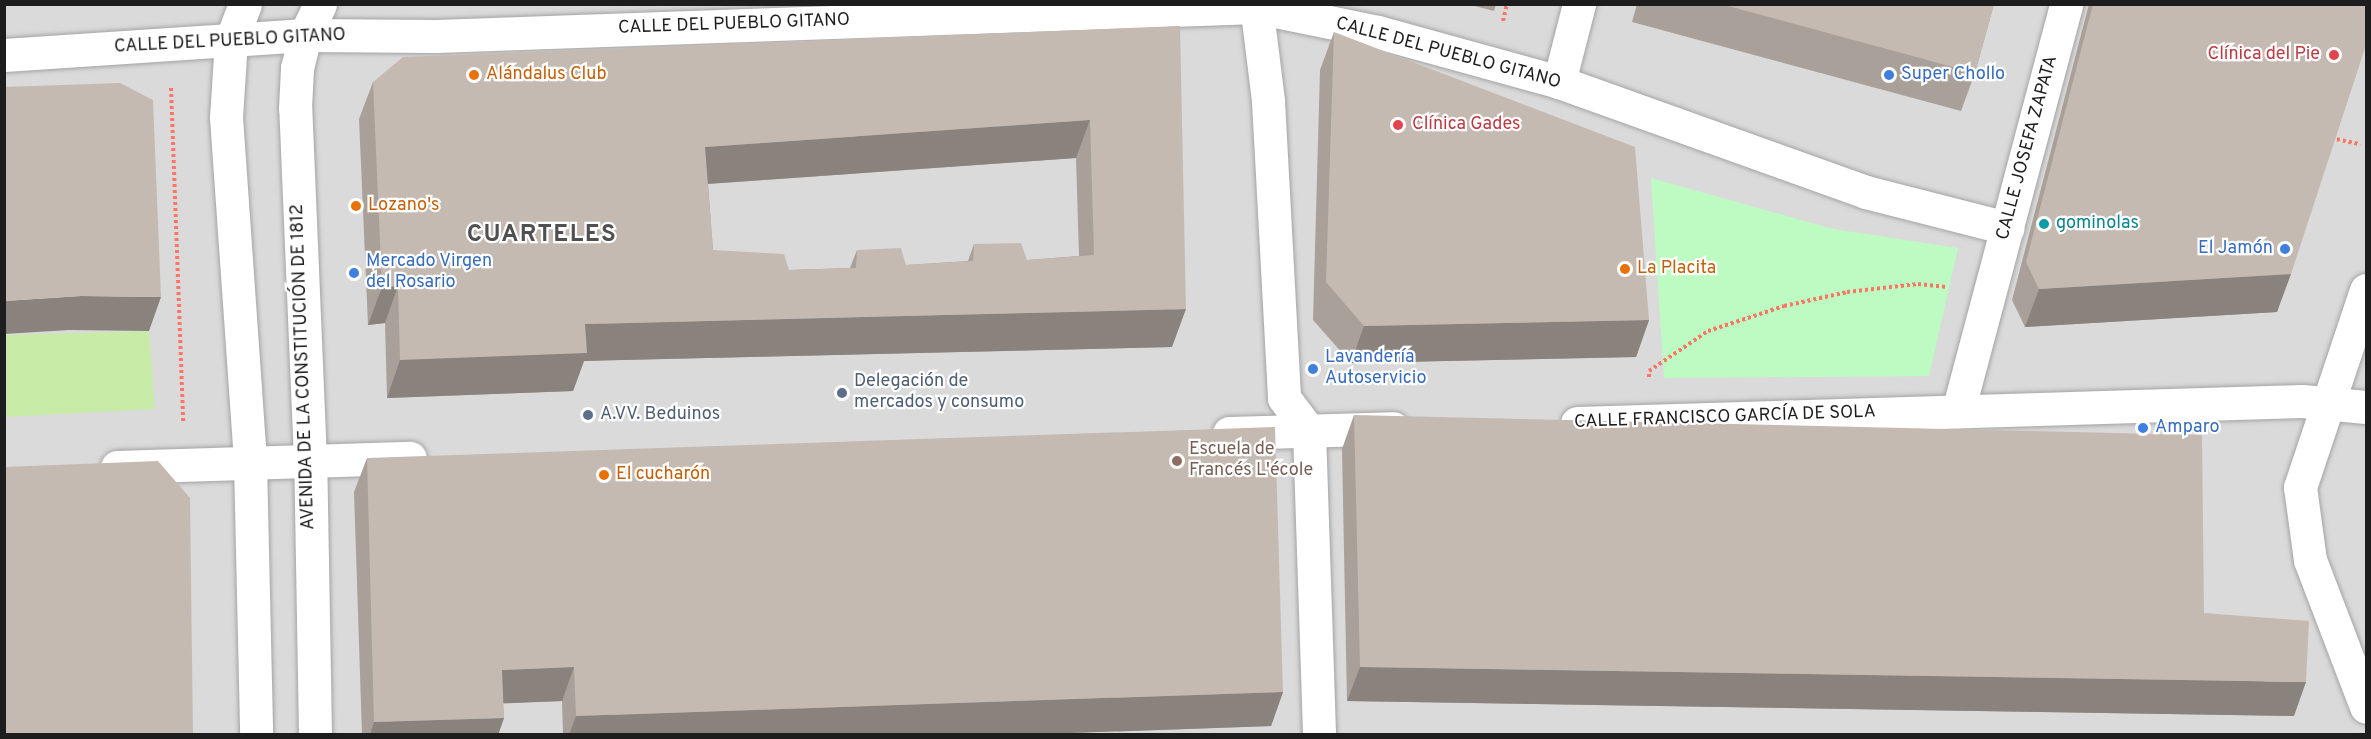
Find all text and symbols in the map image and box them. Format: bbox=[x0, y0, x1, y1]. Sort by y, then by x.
street label: CALLE DEL PUEBLO GITANO bbox=[618, 10, 850, 40]
street label: CALLE DEL PUEBLO GITANO bbox=[1333, 13, 1563, 95]
street label: CALLE DEL PUEBLO GITANO bbox=[113, 25, 347, 59]
place label: Clínica del Pie bbox=[2208, 44, 2320, 66]
marker: Clínica del Pie bbox=[2325, 46, 2343, 64]
street label: CALLE JOSEFA ZAPATA bbox=[1993, 53, 2063, 243]
place label: Alándalus Club bbox=[486, 64, 607, 86]
place label: Super Chollo bbox=[1901, 64, 2005, 86]
marker: Alándalus Club bbox=[467, 68, 481, 82]
marker: Super Chollo bbox=[1882, 68, 1896, 82]
place label: Clínica Gades bbox=[1412, 114, 1520, 136]
marker: Clínica Gades bbox=[1389, 116, 1407, 134]
place label: Lozano's bbox=[368, 195, 439, 217]
marker: Lozano's bbox=[349, 199, 363, 213]
street label: AVENIDA DE LA CONSTITUCIÓN DE 1812 bbox=[287, 203, 321, 531]
place label: gominolas bbox=[2056, 213, 2139, 235]
marker: gominolas bbox=[2037, 217, 2051, 231]
district label: CUARTELES bbox=[467, 222, 617, 250]
place label: El Jamón bbox=[2198, 238, 2273, 260]
marker: El Jamón bbox=[2278, 242, 2292, 256]
place label: Mercado Virgen del Rosario bbox=[366, 252, 493, 294]
place label: La Placita bbox=[1637, 258, 1716, 280]
marker: La Placita bbox=[1618, 262, 1632, 276]
marker: Mercado Virgen del Rosario bbox=[347, 266, 361, 280]
place label: Lavandería Autoservicio bbox=[1325, 348, 1426, 391]
marker: Lavandería Autoservicio bbox=[1306, 362, 1320, 376]
place label: Delegación de mercados y consumo bbox=[854, 372, 1024, 415]
marker: Delegación de mercados y consumo bbox=[835, 386, 849, 400]
street label: CALLE FRANCISCO GARCÍA DE SOLA bbox=[1573, 402, 1877, 434]
place label: A.VV. Beduinos bbox=[600, 404, 720, 426]
marker: A.VV. Beduinos bbox=[581, 408, 595, 422]
place label: Amparo bbox=[2155, 417, 2219, 439]
marker: Amparo bbox=[2136, 421, 2150, 435]
place label: Escuela de Francés L'école bbox=[1189, 440, 1313, 482]
marker: Escuela de Francés L'école bbox=[1170, 454, 1184, 468]
place label: El cucharón bbox=[616, 464, 710, 486]
marker: El cucharón bbox=[597, 468, 611, 482]

